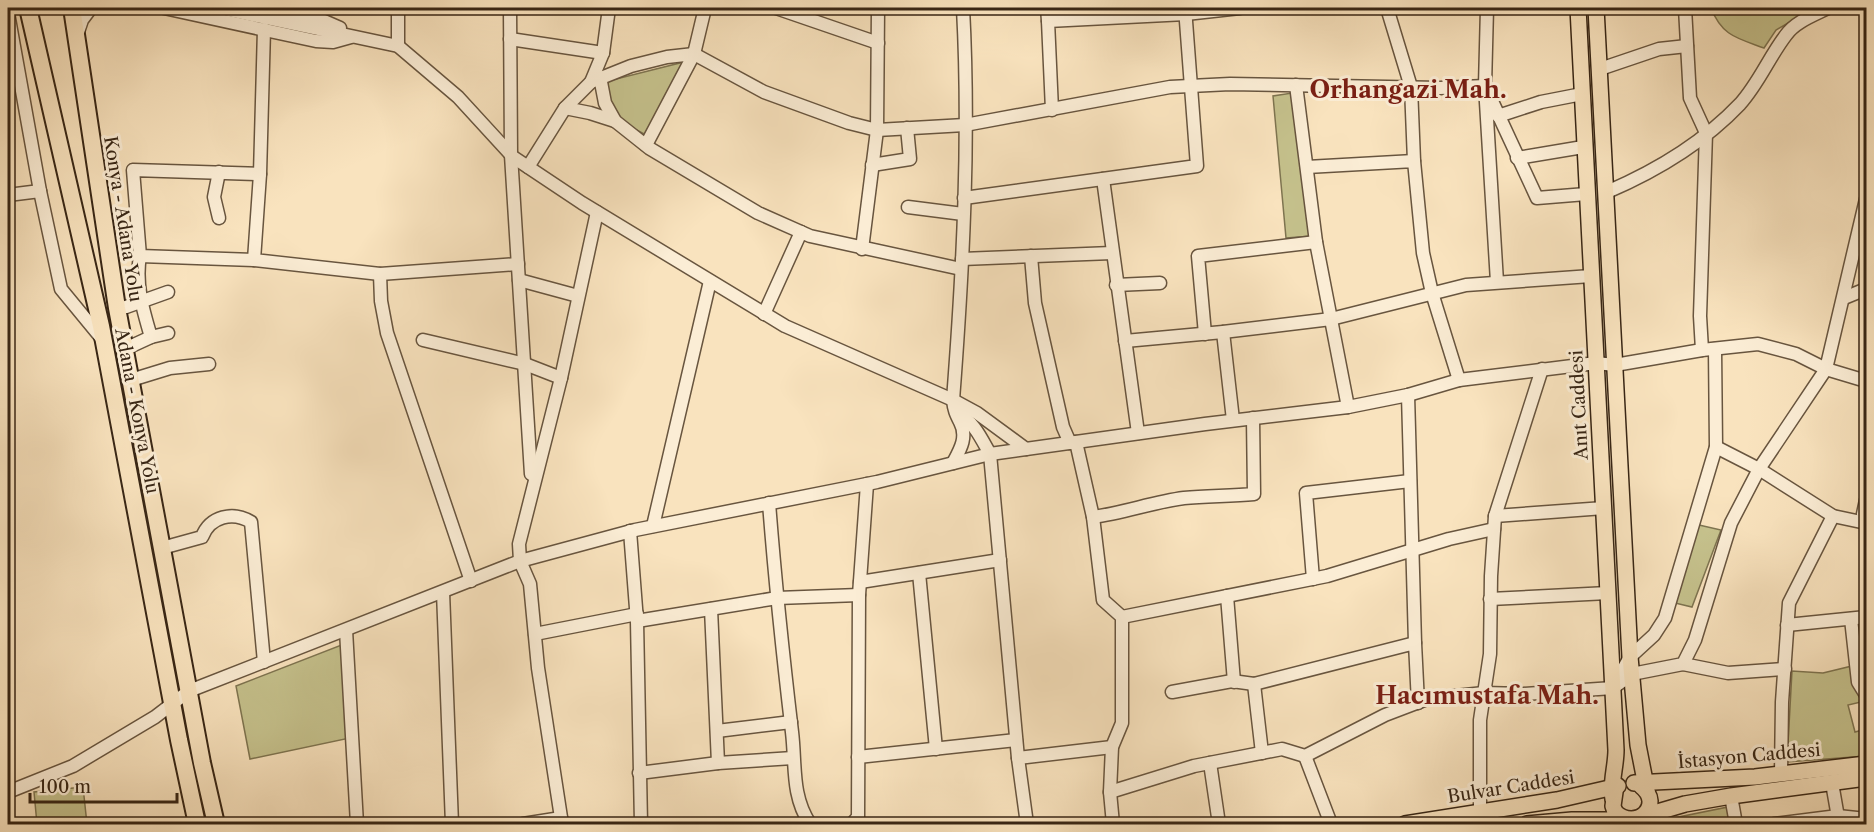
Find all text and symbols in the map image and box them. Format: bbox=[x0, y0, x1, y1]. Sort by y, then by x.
district label: Orhangazi Mah. bbox=[1309, 75, 1507, 104]
street label: Konya - Adana Yolu bbox=[99, 135, 147, 303]
street label: Adana - Konya Yolu bbox=[110, 325, 164, 496]
street label: Anıt Caddesi bbox=[1565, 349, 1593, 461]
district label: Hacımustafa Mah. bbox=[1375, 681, 1599, 710]
street label: İstasyon Caddesi bbox=[1677, 738, 1822, 773]
scale bar bbox=[30, 766, 177, 804]
street label: Bulvar Caddesi bbox=[1446, 766, 1577, 808]
text: 100 m bbox=[39, 776, 91, 798]

